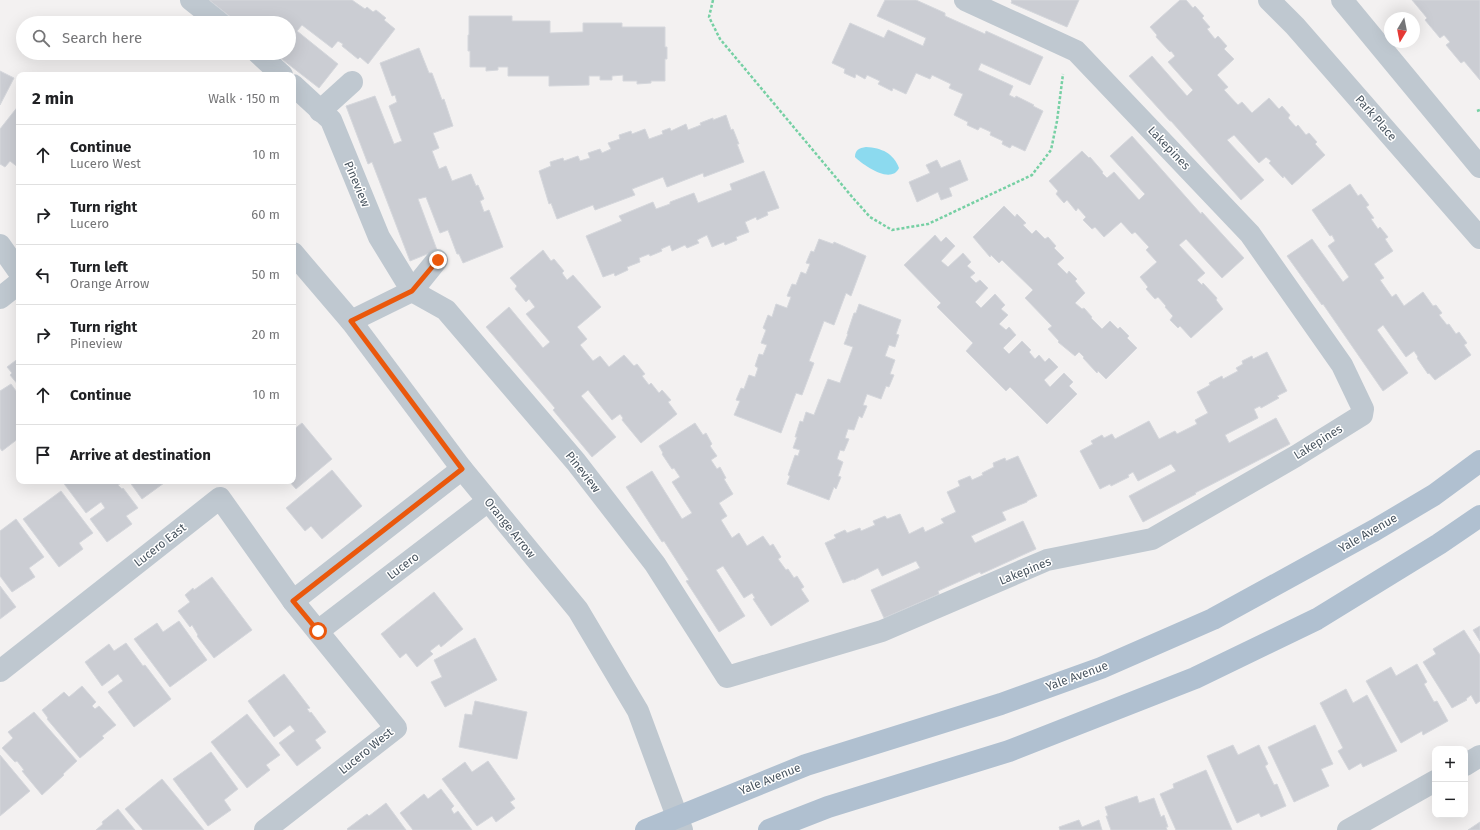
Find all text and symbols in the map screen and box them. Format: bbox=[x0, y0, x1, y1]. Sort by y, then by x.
north arrow bbox=[1384, 12, 1420, 48]
search box bbox=[16, 16, 296, 60]
icon: search bbox=[30, 27, 52, 49]
text: Search here bbox=[62, 29, 142, 47]
text: 2 min bbox=[32, 88, 74, 109]
text: Walk · 150 m bbox=[208, 91, 280, 106]
street label: Park Place bbox=[1352, 92, 1400, 144]
street label: Lakepines bbox=[1145, 123, 1193, 173]
text: Continue bbox=[70, 138, 131, 156]
icon: ahead bbox=[32, 144, 54, 166]
text: 10 m bbox=[253, 147, 280, 162]
text: Lucero West bbox=[70, 156, 141, 171]
street label: Pineview bbox=[341, 159, 373, 209]
text: Turn right bbox=[70, 198, 137, 216]
icon: right bbox=[32, 204, 54, 226]
text: 60 m bbox=[251, 207, 280, 222]
text: Lucero bbox=[70, 216, 109, 231]
route end bbox=[429, 251, 447, 269]
text: Turn left bbox=[70, 258, 128, 276]
icon: left bbox=[32, 264, 54, 286]
text: 50 m bbox=[252, 267, 280, 282]
text: Orange Arrow bbox=[70, 276, 149, 291]
text: Turn right bbox=[70, 318, 137, 336]
icon: right bbox=[32, 324, 54, 346]
text: 20 m bbox=[252, 327, 280, 342]
text: Pineview bbox=[70, 336, 122, 351]
icon: ahead bbox=[32, 384, 54, 406]
text: Continue bbox=[70, 386, 131, 404]
text: 10 m bbox=[253, 387, 280, 402]
street label: Lakepines bbox=[1291, 421, 1345, 462]
icon: arrive bbox=[32, 444, 54, 466]
text: Arrive at destination bbox=[70, 446, 211, 464]
street label: Pineview bbox=[563, 449, 604, 496]
street label: Orange Arrow bbox=[482, 495, 539, 561]
street label: Yale Avenue bbox=[1336, 511, 1400, 555]
street label: Lucero East bbox=[131, 520, 189, 570]
street label: Lucero bbox=[384, 550, 422, 582]
street label: Lakepines bbox=[997, 554, 1053, 588]
route start bbox=[309, 622, 327, 640]
street label: Yale Avenue bbox=[1044, 658, 1110, 694]
street label: Lucero West bbox=[336, 725, 396, 777]
map controls bbox=[1432, 746, 1468, 818]
button: + bbox=[1432, 746, 1468, 782]
street label: Yale Avenue bbox=[737, 760, 803, 798]
button: − bbox=[1432, 782, 1468, 818]

